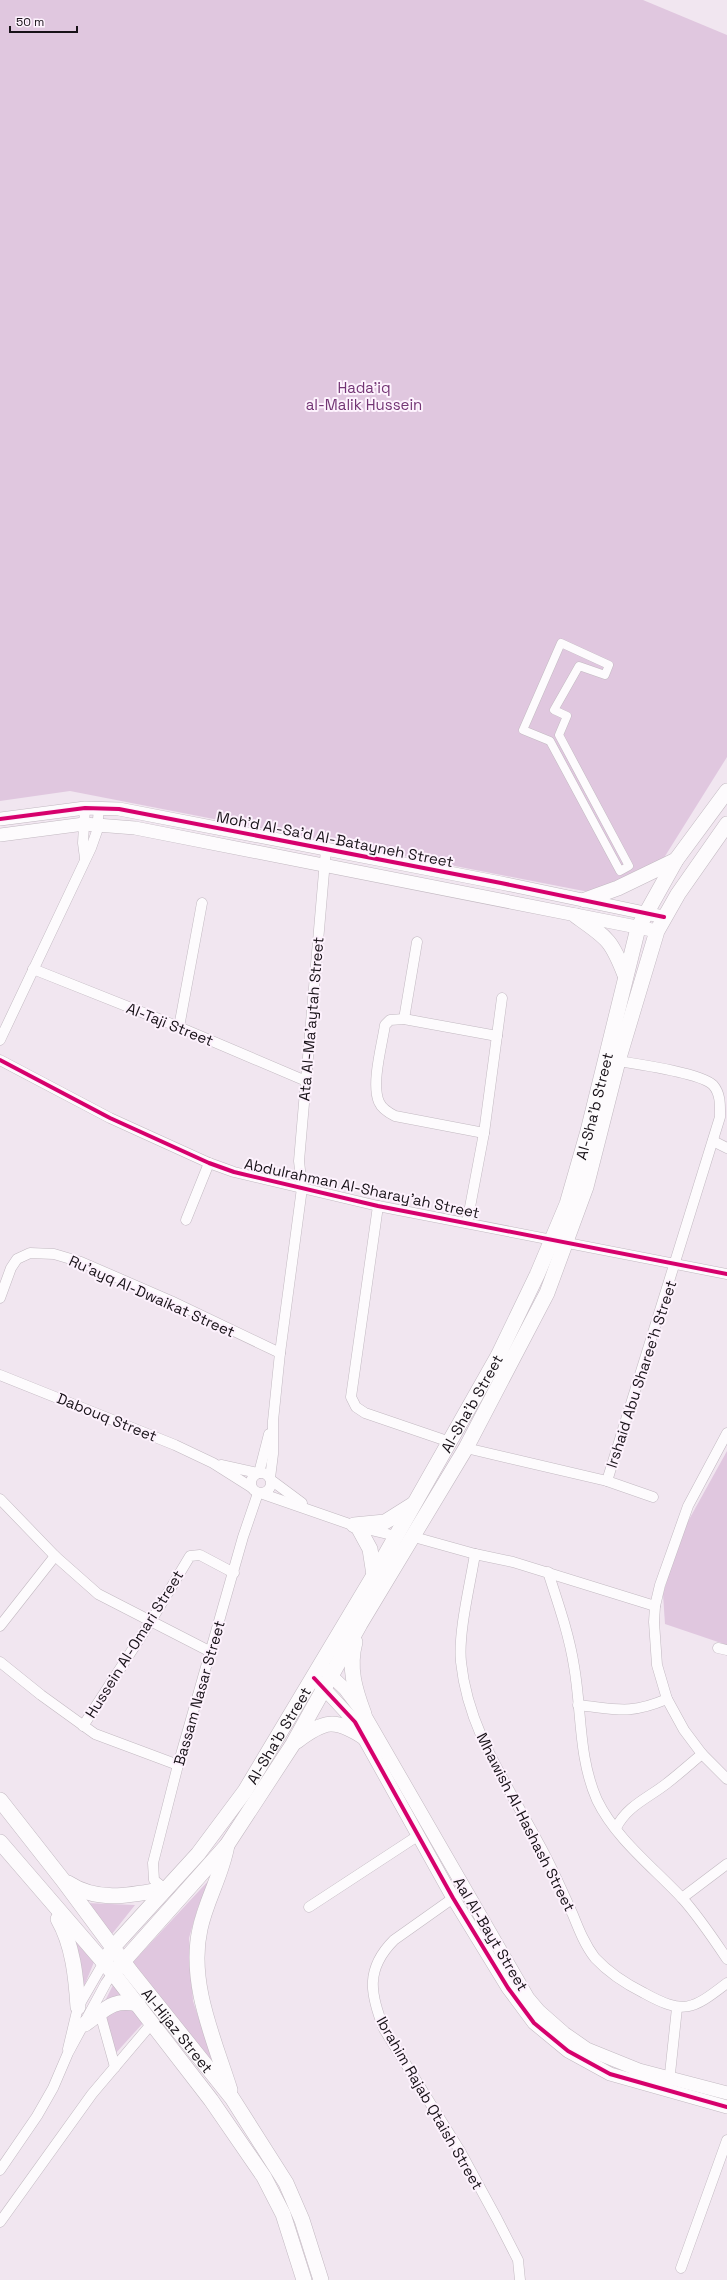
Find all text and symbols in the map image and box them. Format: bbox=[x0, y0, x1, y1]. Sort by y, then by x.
scale bar bbox=[10, 8, 77, 34]
text: 50 m bbox=[16, 14, 44, 30]
park label: Hada'iq al-Malik Hussein bbox=[306, 378, 422, 414]
street label: Moh'd Al-Sa'd Al-Batayneh Street bbox=[215, 807, 455, 871]
street label: Ata Al-Ma'aytah Street bbox=[294, 936, 328, 1102]
street label: Al-Taji Street bbox=[124, 998, 216, 1050]
street label: Al-Sha'b Street bbox=[571, 1050, 617, 1162]
street label: Abdulrahman Al-Sharay'ah Street bbox=[243, 1154, 482, 1222]
street label: Ru'ayq Al-Dwaikat Street bbox=[66, 1251, 238, 1341]
street label: Irshaid Abu Sharee'h Street bbox=[602, 1278, 680, 1470]
street label: Al-Sha'b Street bbox=[436, 1351, 507, 1456]
street label: Dabouq Street bbox=[54, 1388, 160, 1446]
street label: Hussein Al-Omari Street bbox=[81, 1566, 187, 1721]
street label: Bassam Nasar Street bbox=[169, 1618, 229, 1768]
street label: Al-Sha'b Street bbox=[242, 1683, 315, 1787]
street label: Mhawish Al-Hashash Street bbox=[473, 1730, 579, 1915]
street label: Aal Al-Bayt Street bbox=[450, 1874, 533, 1994]
street label: Al-Hijaz Street bbox=[138, 1984, 218, 2077]
street label: Ibrahim Rajab Qtaish Street bbox=[373, 2013, 487, 2193]

